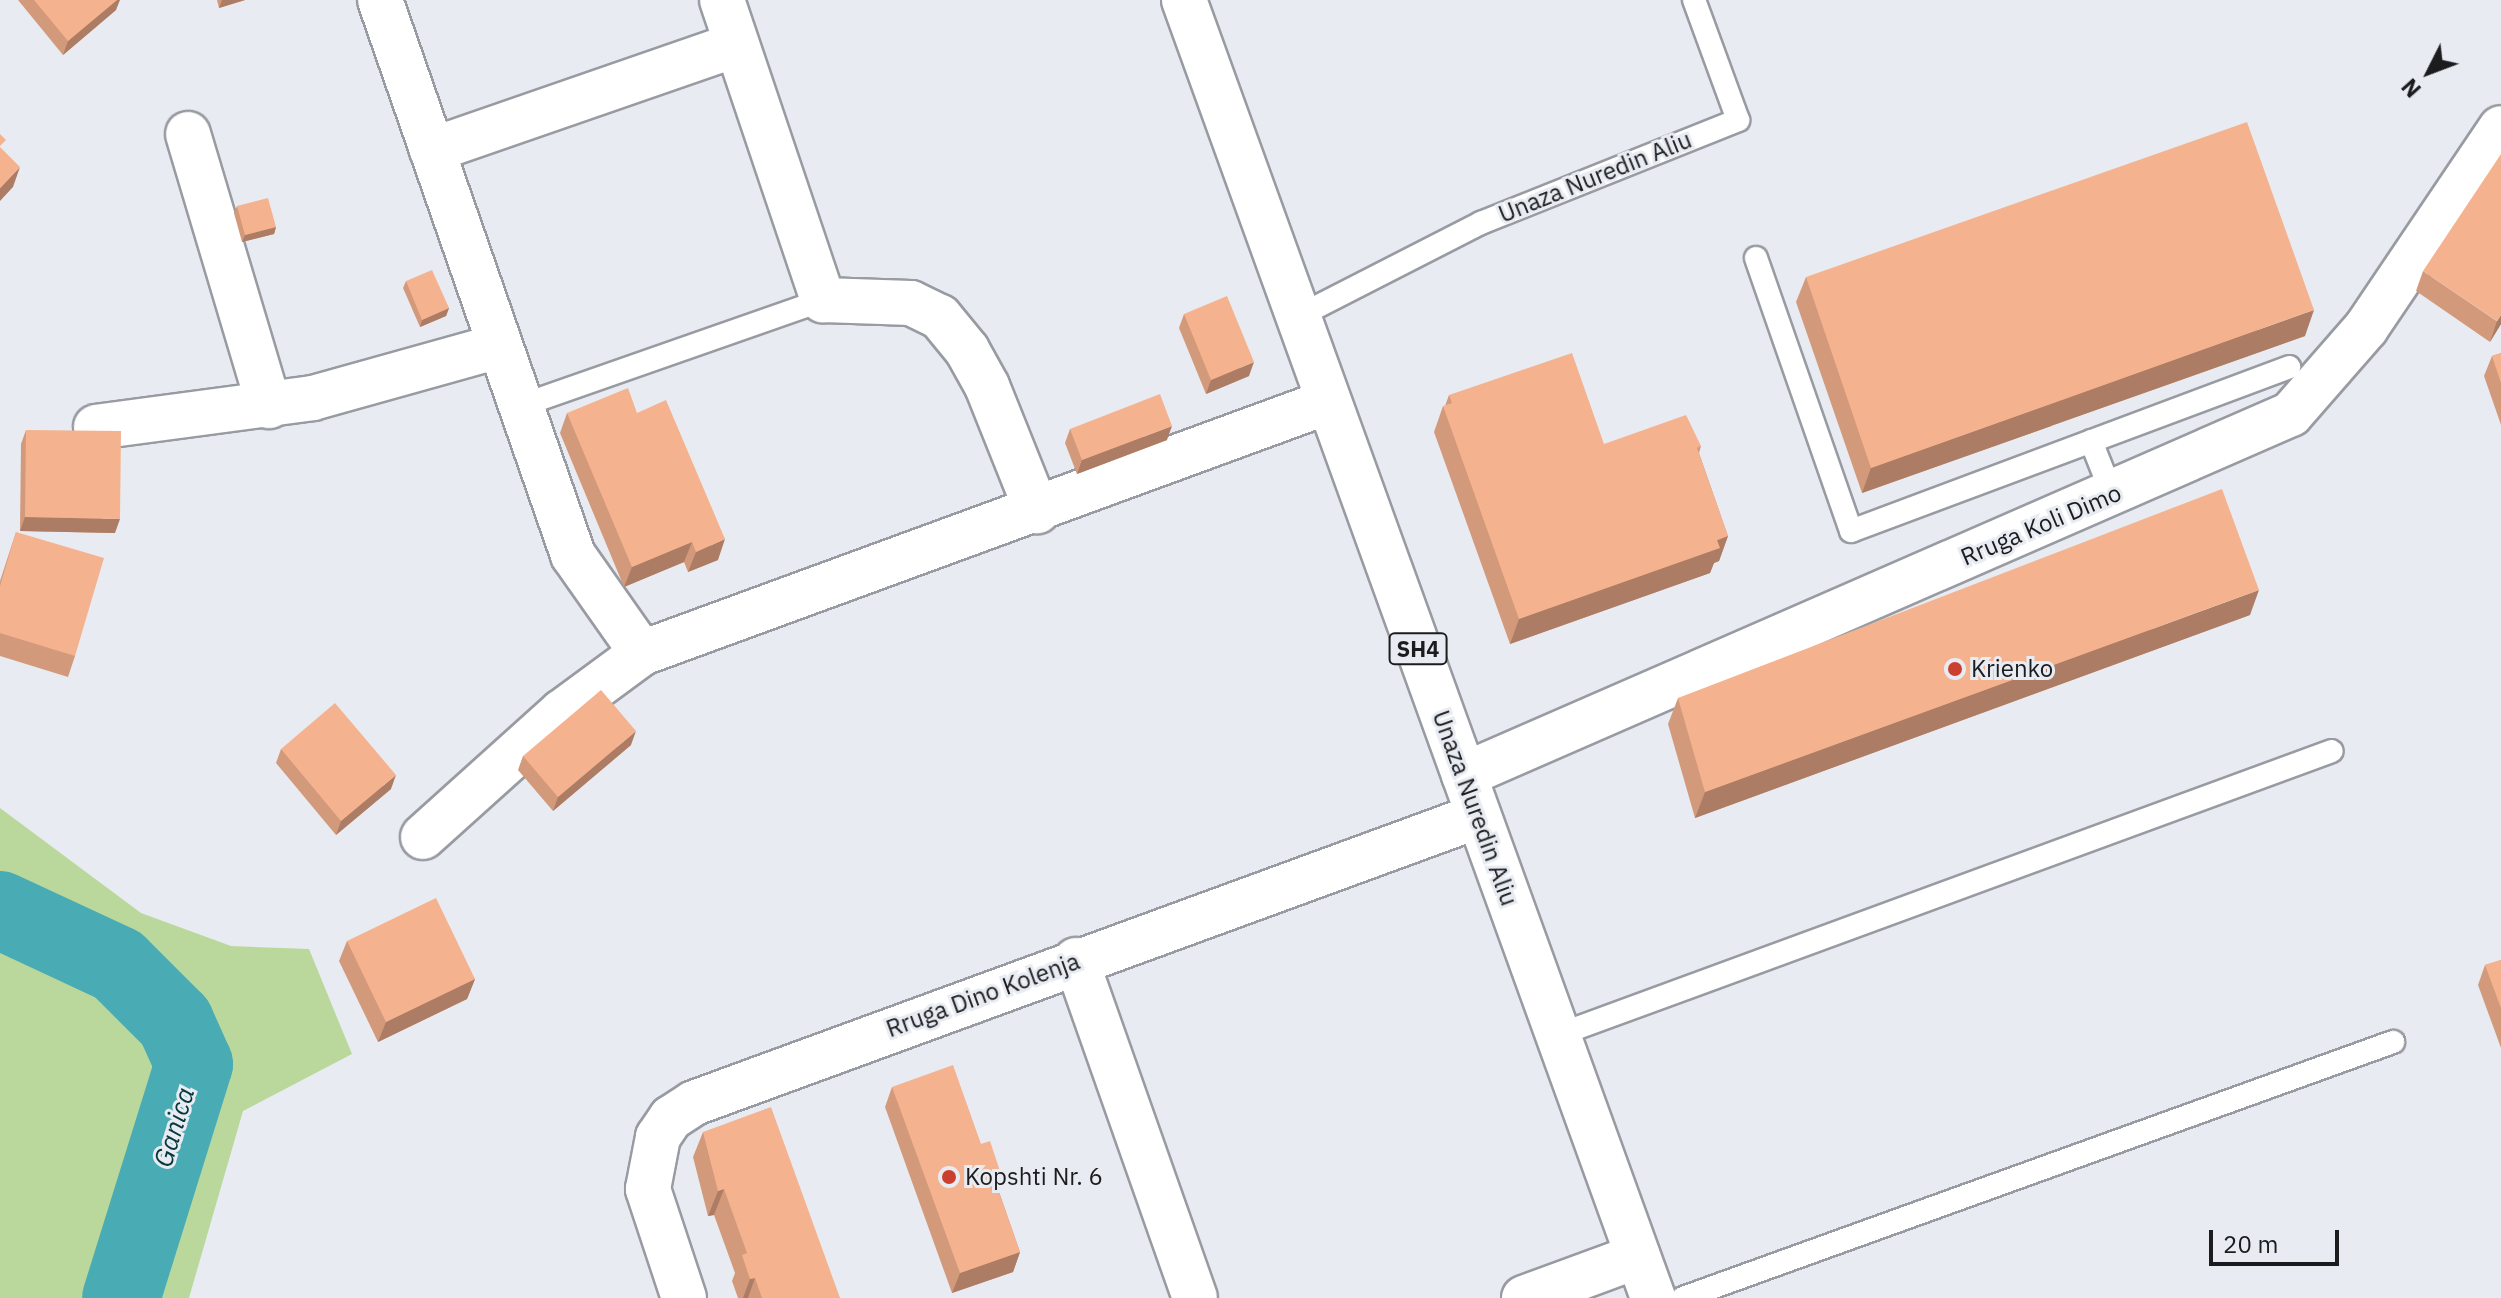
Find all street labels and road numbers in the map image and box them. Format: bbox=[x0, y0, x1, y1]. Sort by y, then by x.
street label: Unaza Nuredin Aliu bbox=[1494, 125, 1696, 229]
street label: Rruga Koli Dimo bbox=[1956, 478, 2126, 572]
road number: SH4 bbox=[1388, 631, 1448, 667]
street label: Unaza Nuredin Aliu bbox=[1426, 706, 1524, 910]
street label: Rruga Dino Kolenja bbox=[882, 947, 1084, 1043]

